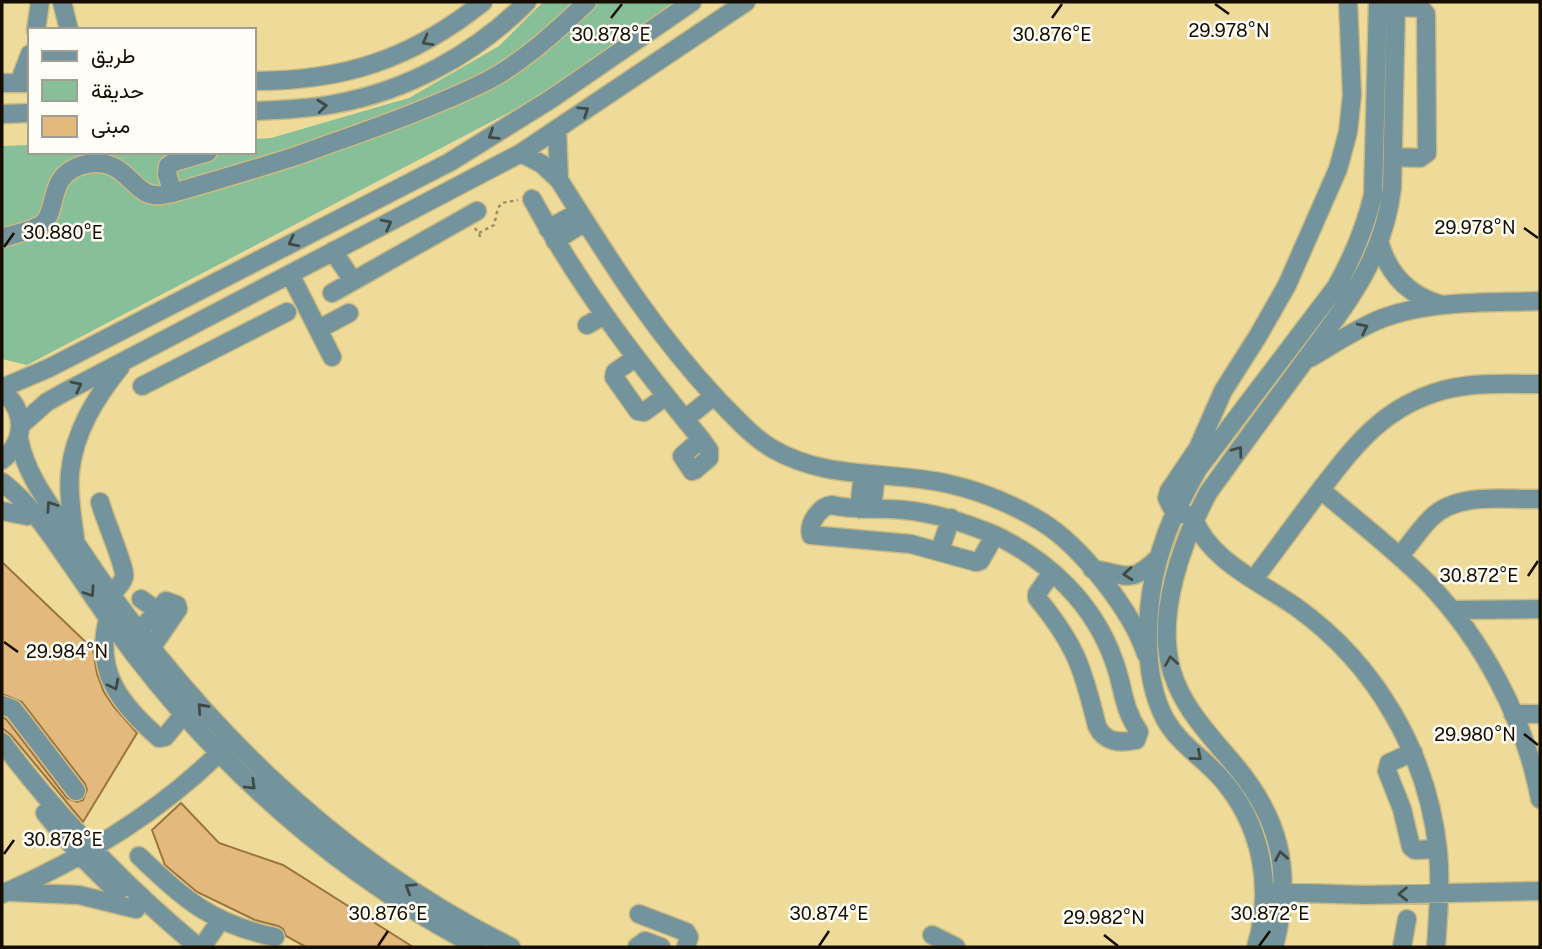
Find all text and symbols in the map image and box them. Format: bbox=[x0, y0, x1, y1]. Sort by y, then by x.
text: 29.978°N bbox=[1189, 20, 1269, 41]
text: 30.878°E bbox=[571, 24, 651, 45]
text: 30.876°E bbox=[1013, 24, 1091, 45]
legend bbox=[28, 28, 256, 154]
one-way arrow bbox=[421, 33, 434, 46]
text: طريق bbox=[91, 43, 136, 69]
text: حديقة bbox=[91, 78, 144, 103]
one-way arrow bbox=[317, 99, 328, 114]
one-way arrow bbox=[576, 107, 589, 119]
text: مبنى bbox=[91, 113, 130, 138]
one-way arrow bbox=[488, 126, 501, 139]
text: 29.978°N bbox=[1435, 217, 1515, 238]
one-way arrow bbox=[380, 218, 392, 232]
text: 30.880°E bbox=[23, 222, 103, 243]
one-way arrow bbox=[288, 234, 300, 248]
one-way arrow bbox=[1356, 322, 1368, 336]
one-way arrow bbox=[70, 381, 82, 394]
one-way arrow bbox=[1230, 446, 1242, 459]
one-way arrow bbox=[46, 501, 59, 514]
text: 30.872°E bbox=[1440, 565, 1518, 586]
one-way arrow bbox=[1122, 566, 1133, 581]
one-way arrow bbox=[82, 584, 94, 597]
text: 29.984°N bbox=[26, 641, 108, 662]
one-way arrow bbox=[1164, 655, 1179, 667]
one-way arrow bbox=[106, 678, 120, 690]
one-way arrow bbox=[198, 703, 210, 716]
text: 29.980°N bbox=[1434, 724, 1516, 745]
one-way arrow bbox=[1189, 748, 1202, 760]
one-way arrow bbox=[243, 777, 256, 789]
text: 30.878°E bbox=[23, 829, 103, 850]
one-way arrow bbox=[1274, 850, 1289, 862]
one-way arrow bbox=[405, 884, 418, 897]
one-way arrow bbox=[1397, 887, 1408, 902]
text: 30.876°E bbox=[349, 903, 427, 924]
text: 30.874°E bbox=[790, 903, 868, 924]
text: 30.872°E bbox=[1231, 903, 1309, 924]
text: 29.982°N bbox=[1063, 907, 1145, 928]

